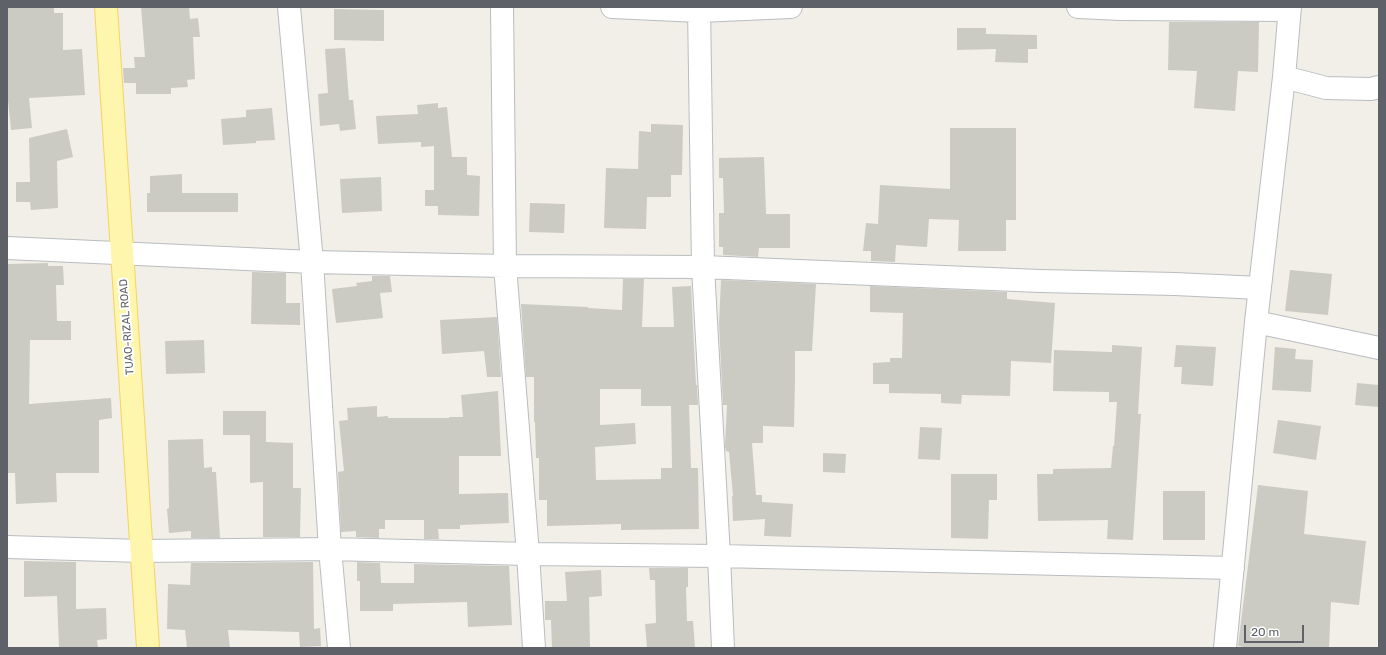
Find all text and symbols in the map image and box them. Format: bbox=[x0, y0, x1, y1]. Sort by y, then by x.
street label: TUAO-RIZAL ROAD bbox=[117, 278, 137, 376]
scale bar bbox=[1246, 617, 1306, 643]
text: 20 m bbox=[1251, 625, 1279, 639]

